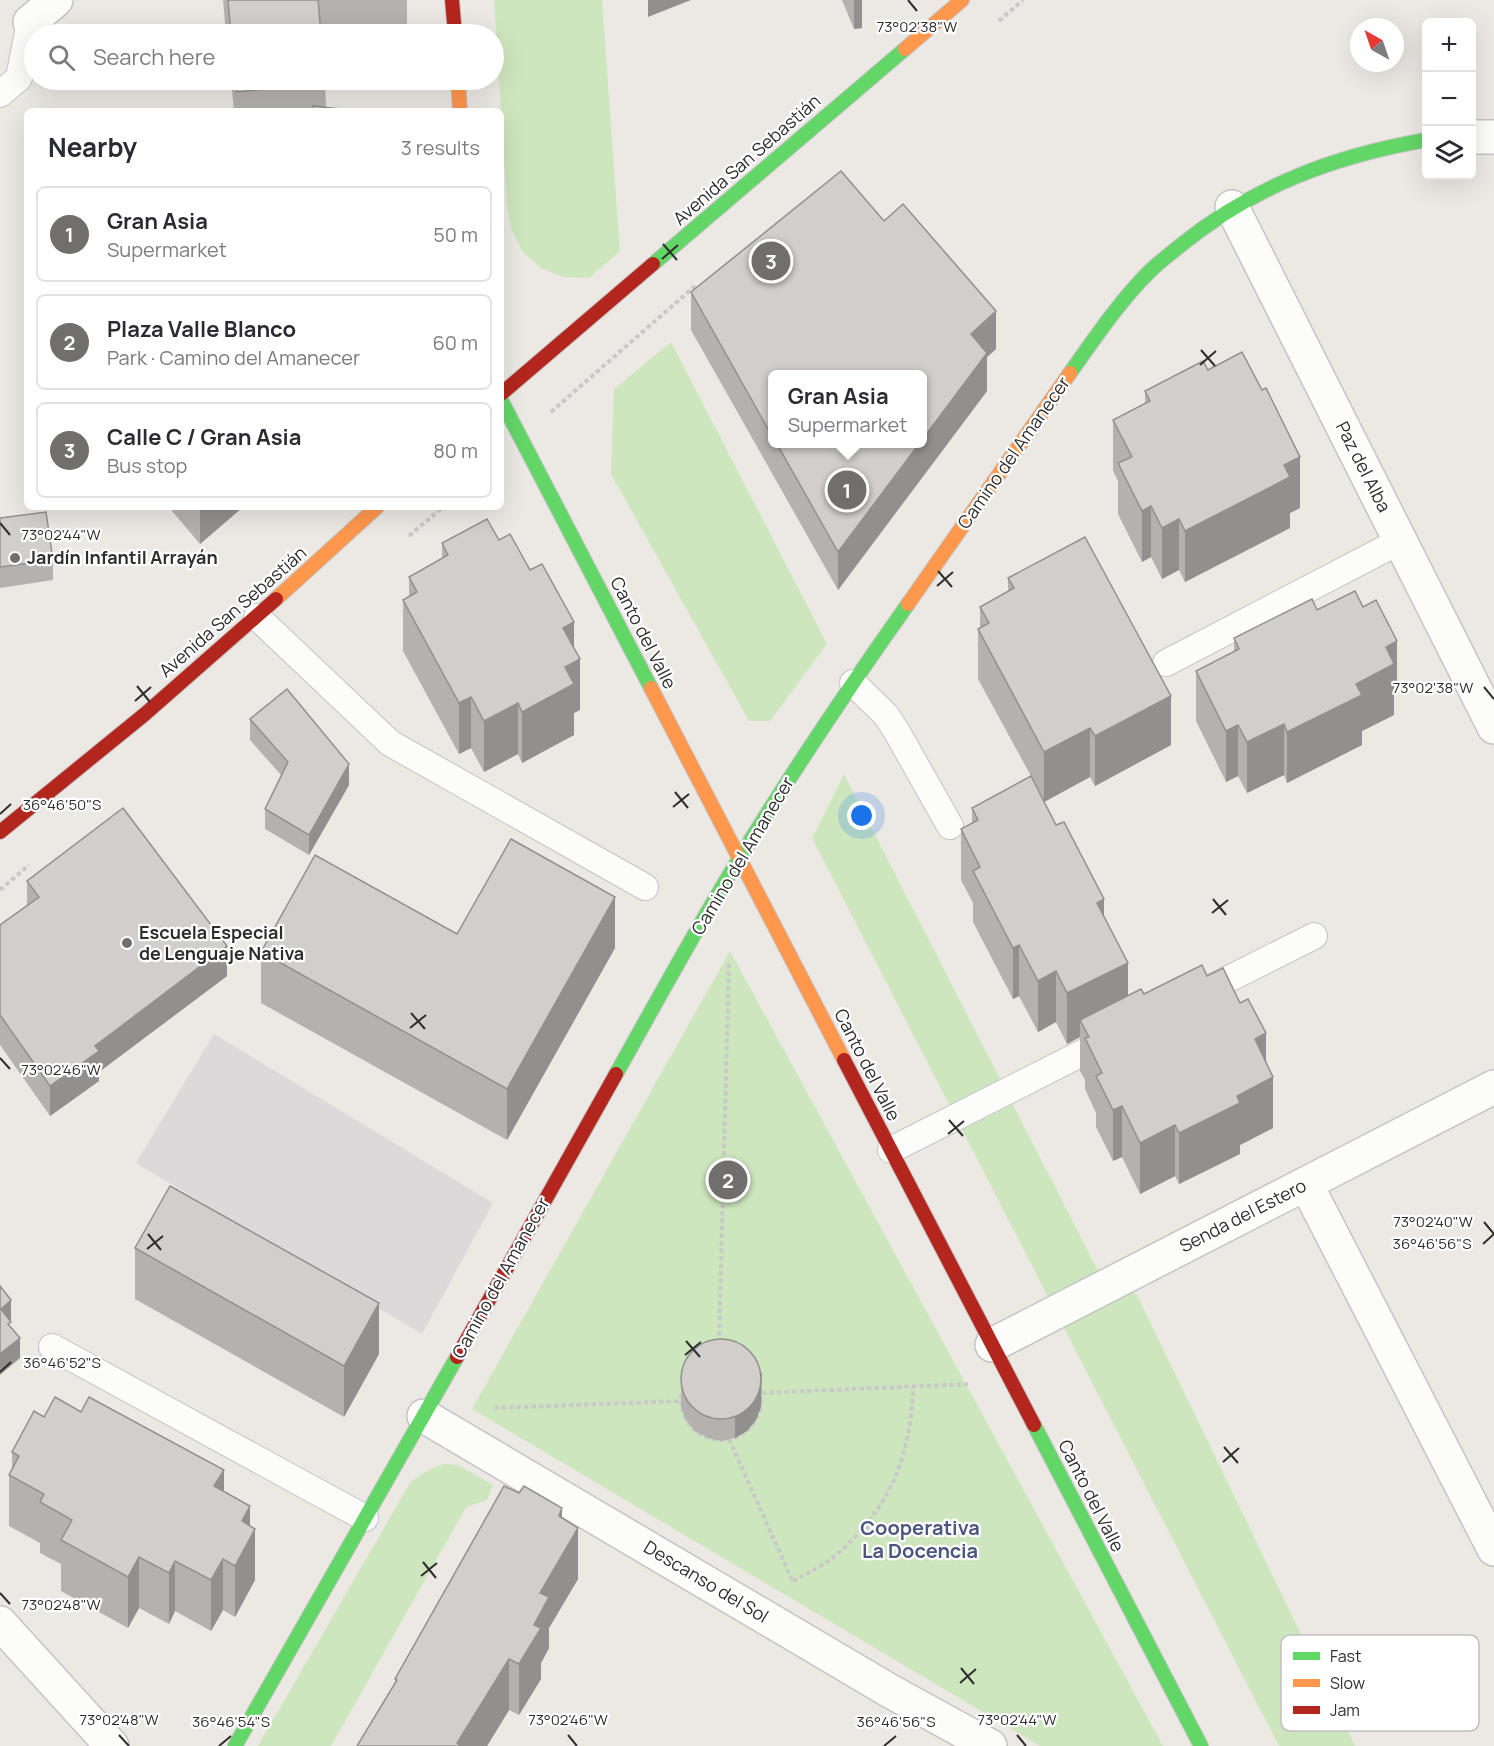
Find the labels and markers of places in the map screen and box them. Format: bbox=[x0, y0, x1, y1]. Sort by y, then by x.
pin: 3 bbox=[752, 238, 790, 284]
pin: 1 bbox=[828, 468, 866, 512]
place label: Jardín Infantil Arrayán bbox=[27, 545, 218, 569]
marker: Jardín Infantil Arrayán bbox=[8, 551, 22, 565]
place label: Escuela Especial de Lenguaje Nativa bbox=[139, 920, 304, 965]
marker: Escuela Especial de Lenguaje Nativa bbox=[120, 936, 134, 950]
pin: 2 bbox=[708, 1158, 748, 1202]

